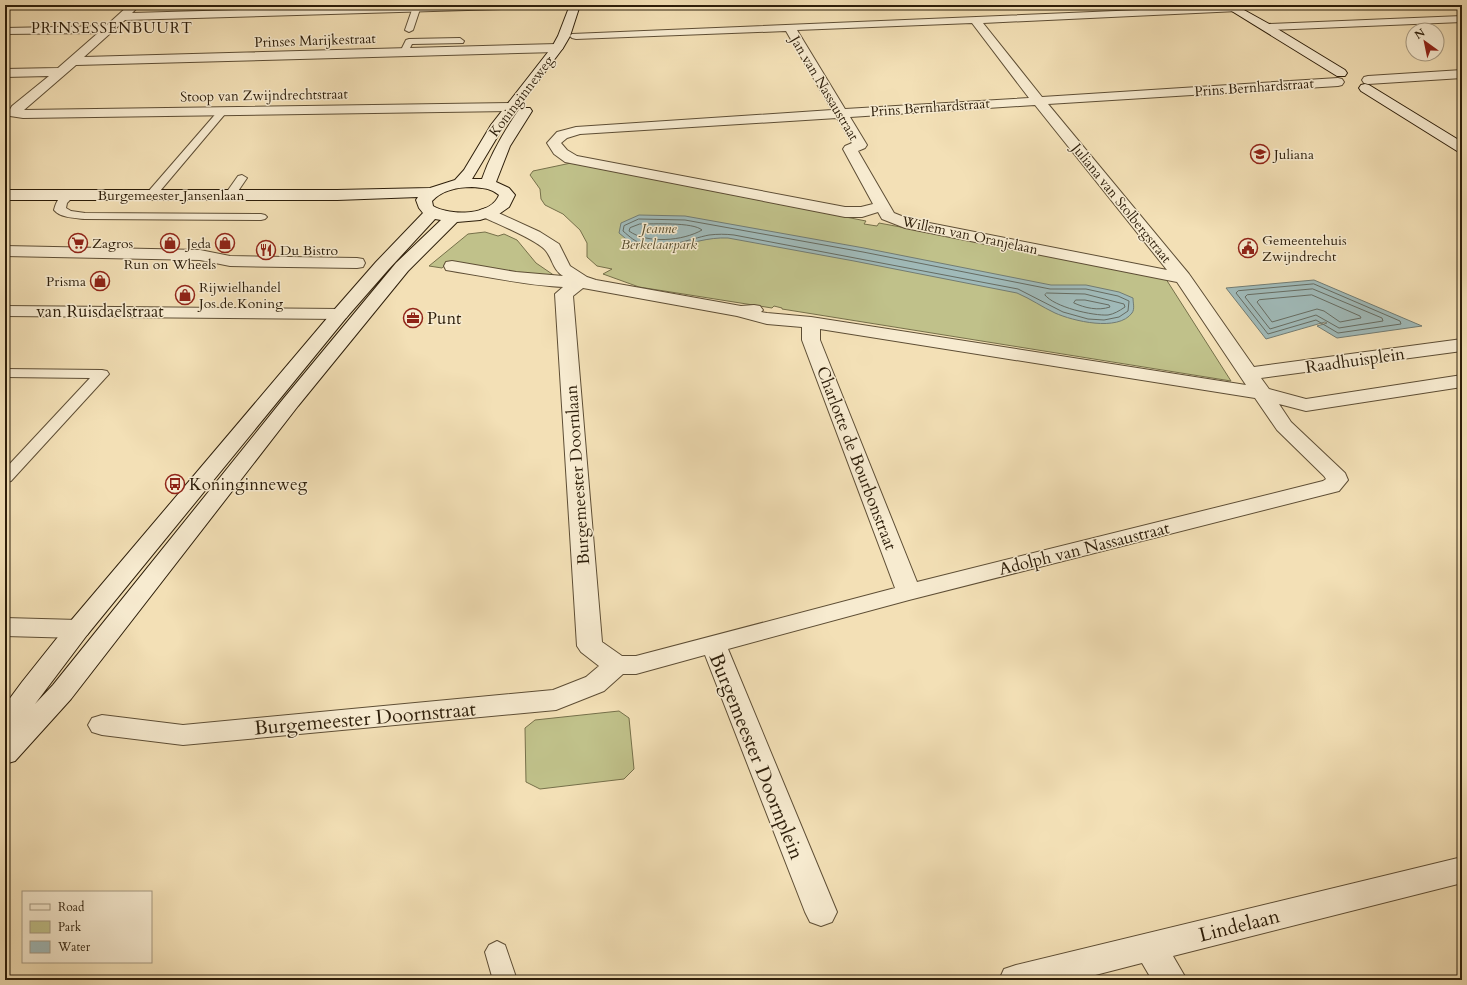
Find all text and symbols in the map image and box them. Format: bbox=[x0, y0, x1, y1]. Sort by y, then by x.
district label: PRINSESSENBUURT bbox=[31, 18, 193, 38]
north arrow bbox=[1405, 22, 1445, 62]
text: N bbox=[1412, 25, 1428, 43]
street label: Prinses Marijkestraat bbox=[254, 29, 377, 52]
street label: Jan van Nassaustraat bbox=[785, 31, 864, 145]
street label: Koninginneweg bbox=[485, 52, 558, 141]
street label: Prins Bernhardstraat bbox=[1194, 74, 1315, 101]
street label: Stoop van Zwijndrechtstraat bbox=[180, 85, 349, 106]
street label: Prins Bernhardstraat bbox=[870, 94, 991, 121]
street label: Juliana van Stolbergstraat bbox=[1066, 138, 1176, 268]
school or university icon: Juliana bbox=[1249, 143, 1271, 165]
place label: Juliana bbox=[1272, 145, 1314, 164]
street label: Burgemeester Jansenlaan bbox=[98, 186, 244, 205]
street label: Willem van Oranjelaan bbox=[899, 212, 1040, 259]
park label: Jeanne Berkelaarpark bbox=[621, 219, 697, 254]
place label: Gemeentehuis Zwijndrecht bbox=[1262, 231, 1347, 266]
supermarket icon: Zagros bbox=[67, 232, 89, 254]
shop icon: Run on Wheels bbox=[159, 232, 181, 254]
shop icon: Jeda bbox=[214, 232, 236, 254]
place label: Zagros bbox=[92, 234, 134, 253]
place label: Jeda bbox=[184, 234, 211, 253]
public building icon: Gemeentehuis Zwijndrecht bbox=[1237, 237, 1259, 259]
restaurant icon: Du Bistro bbox=[255, 239, 277, 261]
place label: Du Bistro bbox=[280, 241, 338, 260]
place label: Run on Wheels bbox=[124, 255, 217, 274]
shop icon: Prisma bbox=[89, 270, 111, 292]
place label: Prisma bbox=[46, 272, 86, 291]
place label: Rijwielhandel Jos de Koning bbox=[197, 278, 283, 313]
shop icon: Rijwielhandel Jos de Koning bbox=[174, 284, 196, 306]
street label: van Ruisdaelstraat bbox=[36, 300, 164, 323]
office icon: Punt bbox=[402, 307, 424, 329]
place label: Punt bbox=[427, 307, 462, 330]
street label: Raadhuisplein bbox=[1304, 342, 1407, 379]
street label: Charlotte de Bourbonstraat bbox=[811, 363, 902, 554]
street label: Burgemeester Doornlaan bbox=[560, 384, 595, 566]
bus stop icon: Koninginneweg bbox=[164, 473, 186, 495]
place label: Koninginneweg bbox=[189, 473, 308, 496]
street label: Adolph van Nassaustraat bbox=[996, 516, 1172, 581]
street label: Burgemeester Doornplein bbox=[703, 649, 811, 864]
street label: Burgemeester Doornstraat bbox=[253, 695, 478, 742]
legend bbox=[22, 891, 152, 963]
text: Road bbox=[58, 899, 85, 915]
street label: Lindelaan bbox=[1196, 902, 1283, 949]
text: Park bbox=[58, 919, 82, 935]
text: Water bbox=[57, 939, 91, 955]

